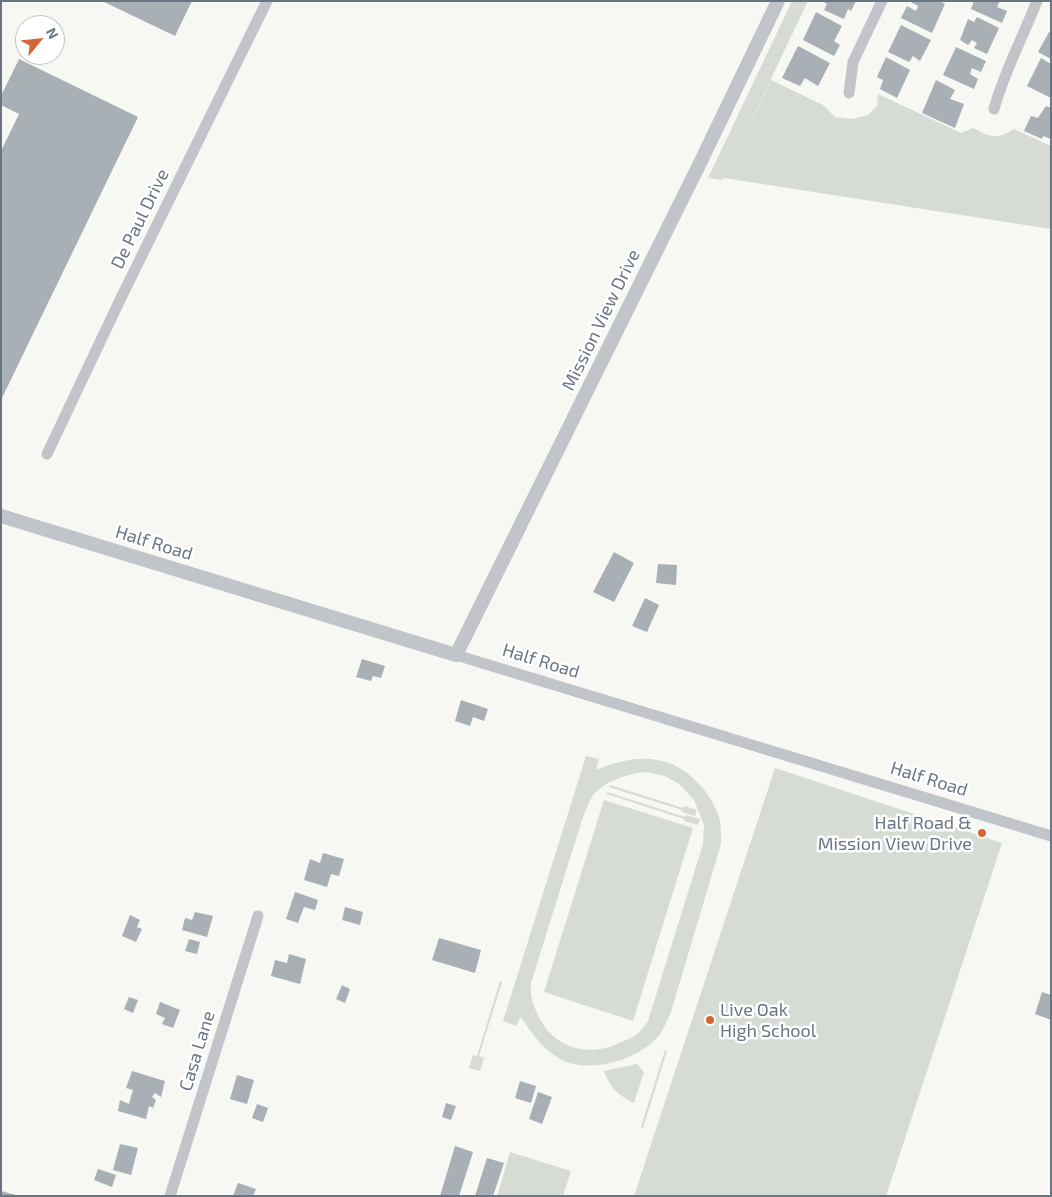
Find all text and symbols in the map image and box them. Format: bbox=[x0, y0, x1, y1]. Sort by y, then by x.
north arrow bbox=[15, 15, 65, 65]
text: N bbox=[43, 25, 63, 42]
street label: De Paul Drive bbox=[107, 166, 173, 272]
street label: Mission View Drive bbox=[557, 246, 645, 394]
street label: Half Road bbox=[113, 521, 195, 565]
street label: Half Road bbox=[500, 639, 582, 683]
street label: Half Road bbox=[888, 757, 970, 801]
place label: Half Road & Mission View Drive bbox=[818, 812, 972, 854]
marker: Half Road & Mission View Drive bbox=[976, 827, 988, 839]
place label: Live Oak High School bbox=[720, 999, 816, 1042]
street label: Casa Lane bbox=[175, 1008, 219, 1094]
marker: Live Oak High School bbox=[704, 1014, 716, 1026]

